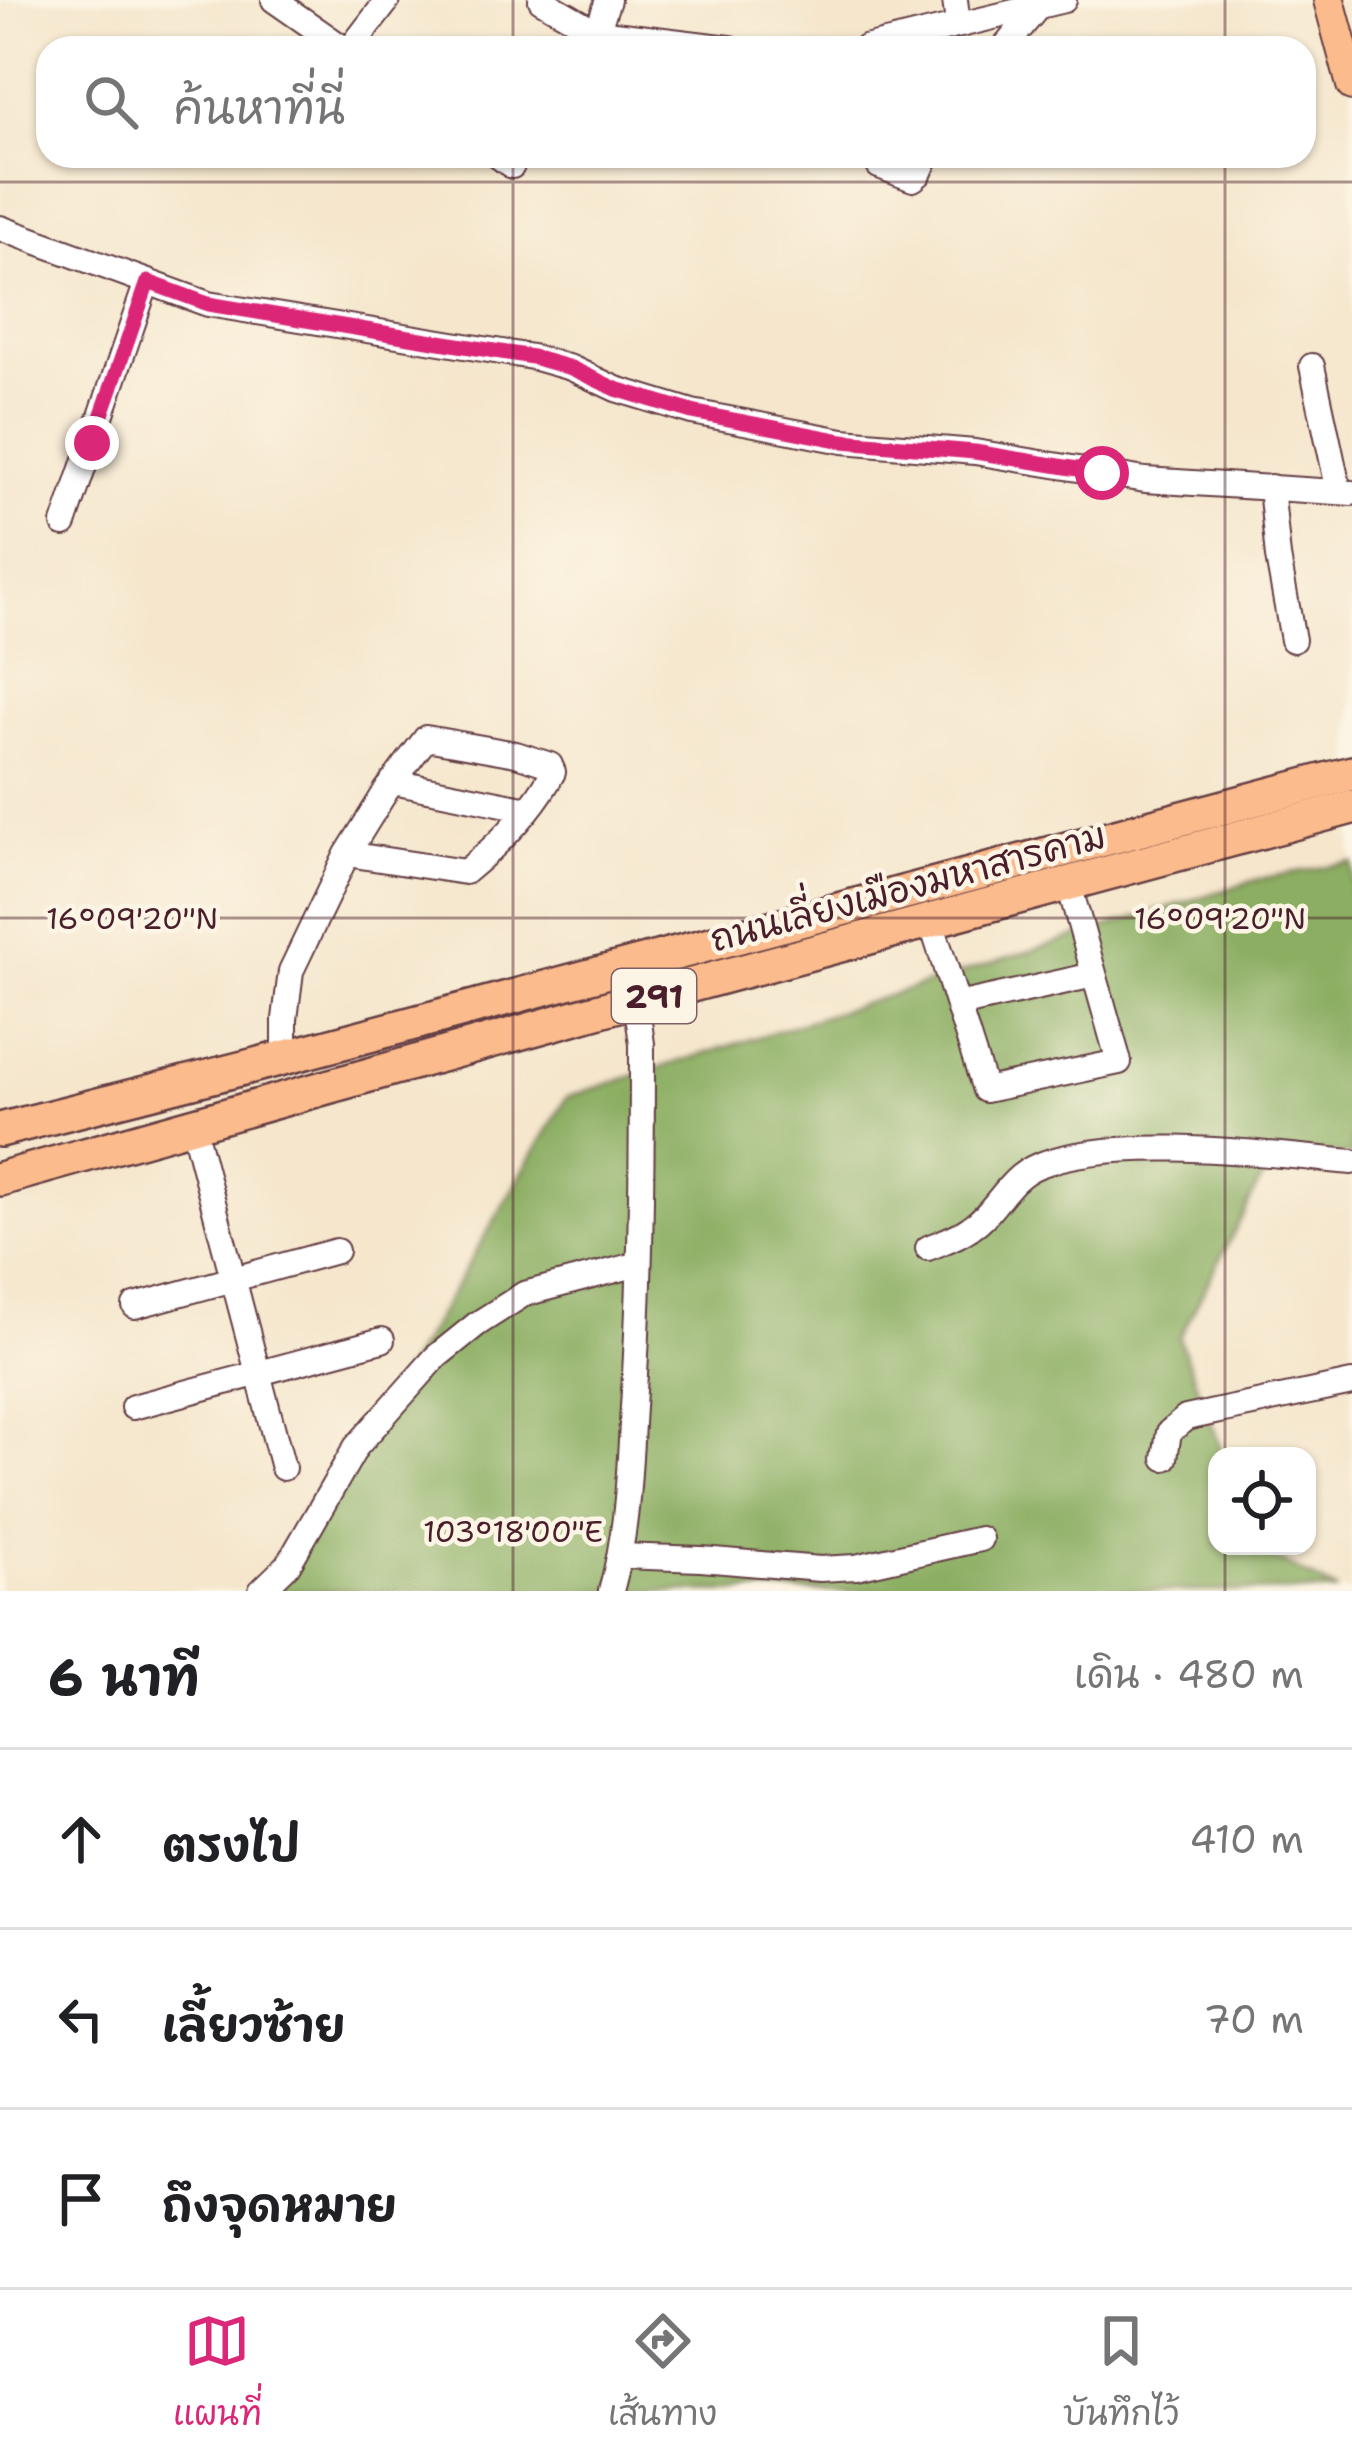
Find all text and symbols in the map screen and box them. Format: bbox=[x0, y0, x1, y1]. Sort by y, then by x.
search box bbox=[36, 36, 1316, 168]
icon: search bbox=[78, 69, 144, 135]
text: ค้นหาที่นี่ bbox=[174, 78, 345, 138]
route end bbox=[65, 416, 119, 470]
route start bbox=[1075, 446, 1129, 500]
street label: ถนนเลี่ยงเมืองมหาสารคาม bbox=[703, 803, 1111, 963]
text: 16°09'20"N bbox=[46, 898, 218, 939]
text: 16°09'20"N bbox=[1134, 898, 1306, 939]
road number: 291 bbox=[612, 969, 696, 1023]
map controls bbox=[1208, 1447, 1316, 1555]
button: locate bbox=[1208, 1447, 1316, 1555]
text: 103°18'00"E bbox=[423, 1511, 603, 1552]
text: 6 นาที bbox=[48, 1643, 200, 1711]
text: เดิน · 480 m bbox=[1074, 1648, 1304, 1700]
icon: ahead bbox=[48, 1806, 114, 1872]
text: 410 m bbox=[1189, 1813, 1304, 1865]
text: ตรงไป bbox=[162, 1815, 300, 1875]
icon: left bbox=[48, 1986, 114, 2052]
text: 70 m bbox=[1203, 1993, 1304, 2045]
text: เลี้ยวซ้าย bbox=[162, 1995, 345, 2055]
icon: arrive bbox=[48, 2166, 114, 2232]
text: ถึงจุดหมาย bbox=[162, 2175, 397, 2235]
tab: แผนที่ bbox=[173, 2308, 262, 2438]
tab: เส้นทาง bbox=[608, 2308, 717, 2438]
tab: บันทึกไว้ bbox=[1063, 2308, 1179, 2438]

